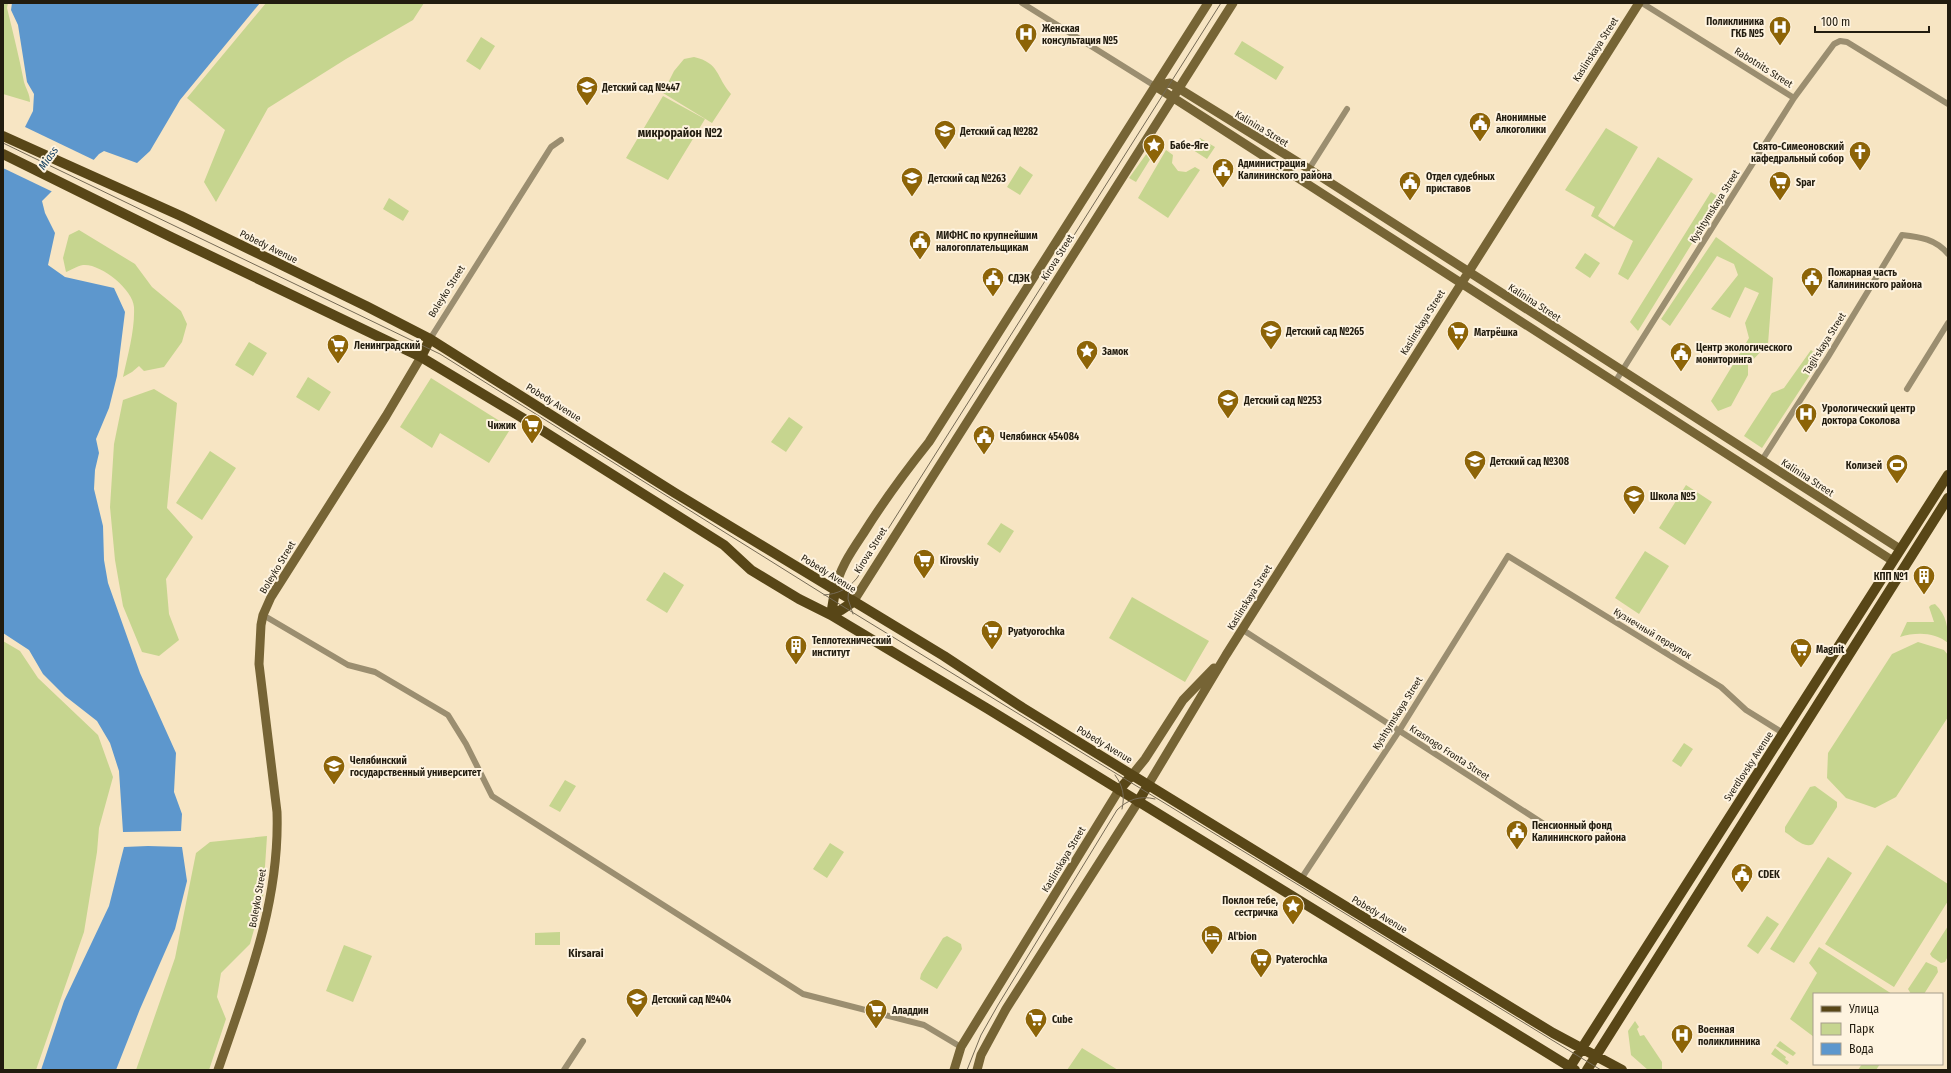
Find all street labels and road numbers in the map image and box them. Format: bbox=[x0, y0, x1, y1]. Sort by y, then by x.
street label: Kaslinskaya Street bbox=[1571, 14, 1622, 84]
street label: Rabotnits Street bbox=[1732, 45, 1795, 91]
street label: Kalinina Street bbox=[1233, 108, 1291, 150]
street label: Kyshtymskaya Street bbox=[1687, 167, 1743, 245]
street label: Pobedy Avenue bbox=[238, 228, 299, 266]
street label: Kirova Street bbox=[1039, 232, 1077, 283]
street label: Boleyko Street bbox=[426, 263, 468, 320]
street label: Kalinina Street bbox=[1506, 281, 1564, 325]
street label: Kaslinskaya Street bbox=[1398, 287, 1448, 357]
street label: Tagil'skaya Street bbox=[1801, 310, 1849, 376]
street label: Pobedy Avenue bbox=[524, 381, 583, 425]
street label: Kalinina Street bbox=[1779, 456, 1837, 500]
street label: Kirova Street bbox=[852, 525, 890, 576]
street label: Boleyko Street bbox=[257, 538, 299, 596]
street label: Pobedy Avenue bbox=[799, 552, 858, 596]
street label: Kaslinskaya Street bbox=[1225, 562, 1275, 632]
street label: Кузнечный переулок bbox=[1611, 606, 1694, 662]
street label: Kyshtymskaya Street bbox=[1370, 674, 1426, 752]
street label: Krasnogo Fronta Street bbox=[1407, 722, 1492, 784]
street label: Pobedy Avenue bbox=[1075, 724, 1134, 766]
street label: Sverdlovsky Avenue bbox=[1722, 729, 1776, 804]
street label: Kaslinskaya Street bbox=[1040, 824, 1089, 895]
street label: Boleyko Street bbox=[247, 867, 269, 928]
street label: Pobedy Avenue bbox=[1350, 894, 1409, 936]

